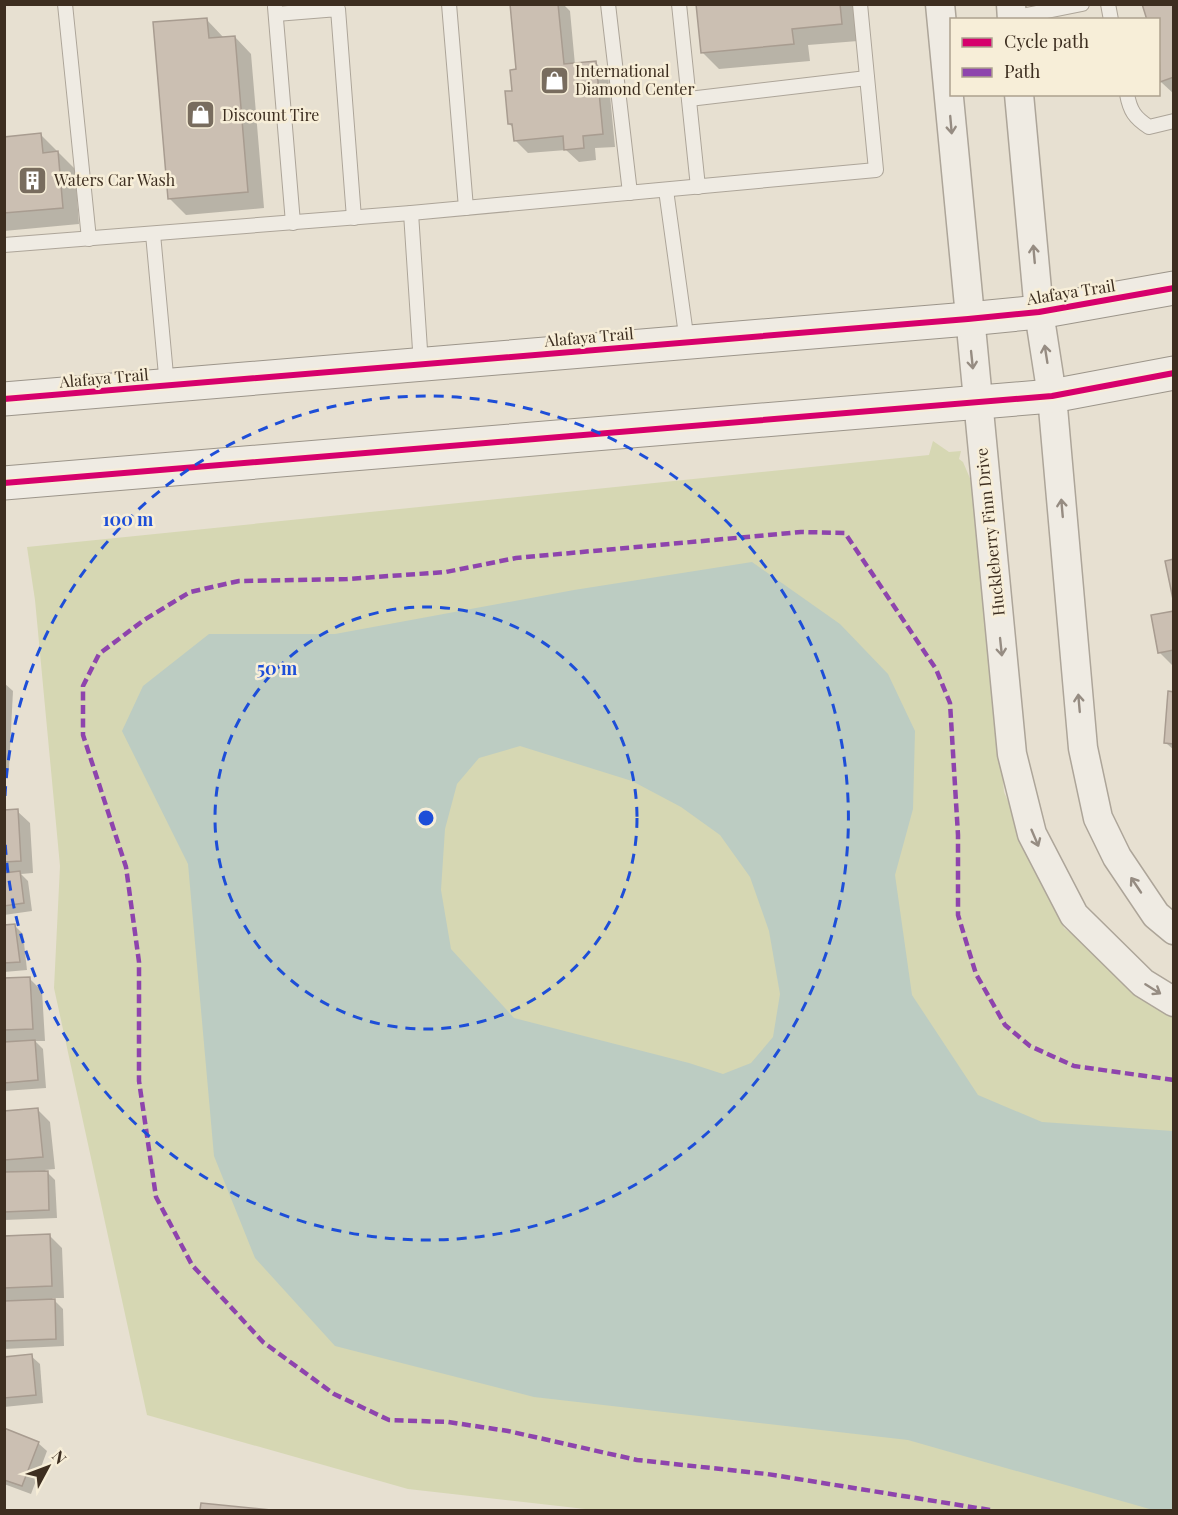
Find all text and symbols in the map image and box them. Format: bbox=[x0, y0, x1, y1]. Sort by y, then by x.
legend bbox=[950, 18, 1160, 96]
text: Cycle path bbox=[1004, 29, 1089, 53]
text: Path bbox=[1004, 59, 1041, 83]
place label: International Diamond Center bbox=[575, 60, 695, 99]
shop icon: International Diamond Center bbox=[538, 64, 570, 96]
shop icon: Discount Tire bbox=[185, 99, 217, 131]
place label: Discount Tire bbox=[222, 104, 319, 125]
one-way arrow bbox=[946, 115, 957, 135]
building icon: Waters Car Wash bbox=[17, 164, 49, 196]
place label: Waters Car Wash bbox=[53, 169, 176, 190]
one-way arrow bbox=[1028, 245, 1039, 264]
street label: Alafaya Trail bbox=[1024, 274, 1117, 309]
street label: Alafaya Trail bbox=[542, 322, 635, 351]
one-way arrow bbox=[1040, 345, 1051, 364]
one-way arrow bbox=[967, 349, 978, 369]
street label: Alafaya Trail bbox=[57, 363, 150, 392]
street label: Huckleberry Finn Drive bbox=[970, 447, 1009, 617]
one-way arrow bbox=[1056, 499, 1067, 519]
text: 100 m bbox=[103, 507, 154, 531]
one-way arrow bbox=[996, 636, 1007, 656]
text: 50 m bbox=[257, 656, 298, 680]
one-way arrow bbox=[1073, 693, 1084, 713]
centre of rings bbox=[416, 808, 436, 828]
one-way arrow bbox=[1030, 828, 1041, 846]
one-way arrow bbox=[1130, 878, 1142, 894]
one-way arrow bbox=[1144, 983, 1160, 995]
north arrow bbox=[18, 1437, 78, 1497]
text: N bbox=[48, 1446, 72, 1468]

